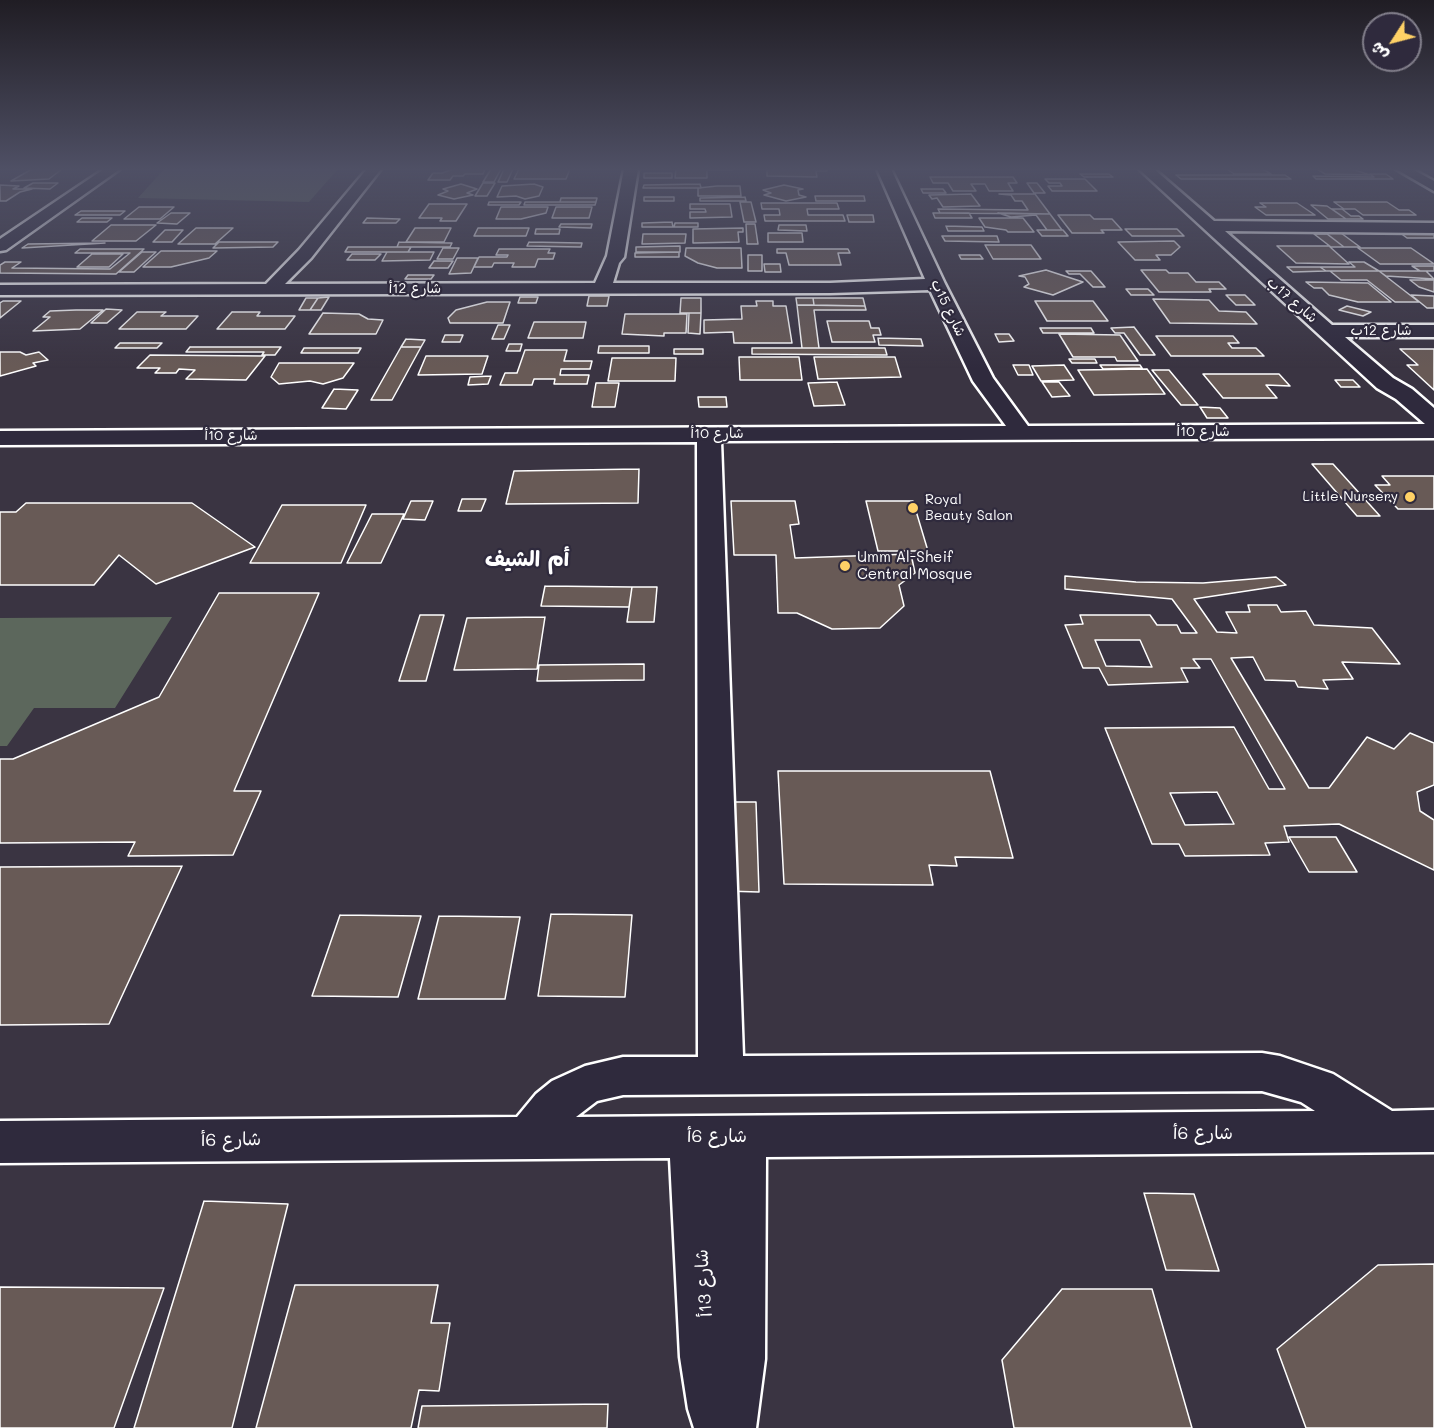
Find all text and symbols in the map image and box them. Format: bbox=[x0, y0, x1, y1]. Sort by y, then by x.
north arrow bbox=[1362, 12, 1422, 72]
text: ش bbox=[1365, 38, 1392, 65]
street label: شارع 17ب bbox=[1263, 274, 1321, 326]
street label: شارع 15ب bbox=[927, 277, 969, 339]
street label: شارع 12أ bbox=[389, 281, 441, 297]
street label: شارع 12ب bbox=[1350, 323, 1412, 339]
street label: شارع 10أ bbox=[1176, 424, 1230, 440]
street label: شارع 10أ bbox=[690, 426, 744, 442]
street label: شارع 10أ bbox=[204, 428, 258, 444]
place label: Little Nursery bbox=[1303, 489, 1398, 505]
marker: Little Nursery bbox=[1403, 490, 1417, 504]
place label: Royal Beauty Salon bbox=[925, 492, 1013, 524]
marker: Royal Beauty Salon bbox=[906, 501, 920, 515]
district label: أم الشيف bbox=[485, 547, 569, 573]
place label: Umm Al-Sheif Central Mosque bbox=[857, 548, 973, 583]
marker: Umm Al-Sheif Central Mosque bbox=[838, 559, 852, 573]
street label: شارع 6أ bbox=[1173, 1122, 1233, 1144]
street label: شارع 6أ bbox=[687, 1125, 747, 1147]
street label: شارع 6أ bbox=[201, 1129, 261, 1151]
street label: شارع 13أ bbox=[691, 1248, 717, 1318]

